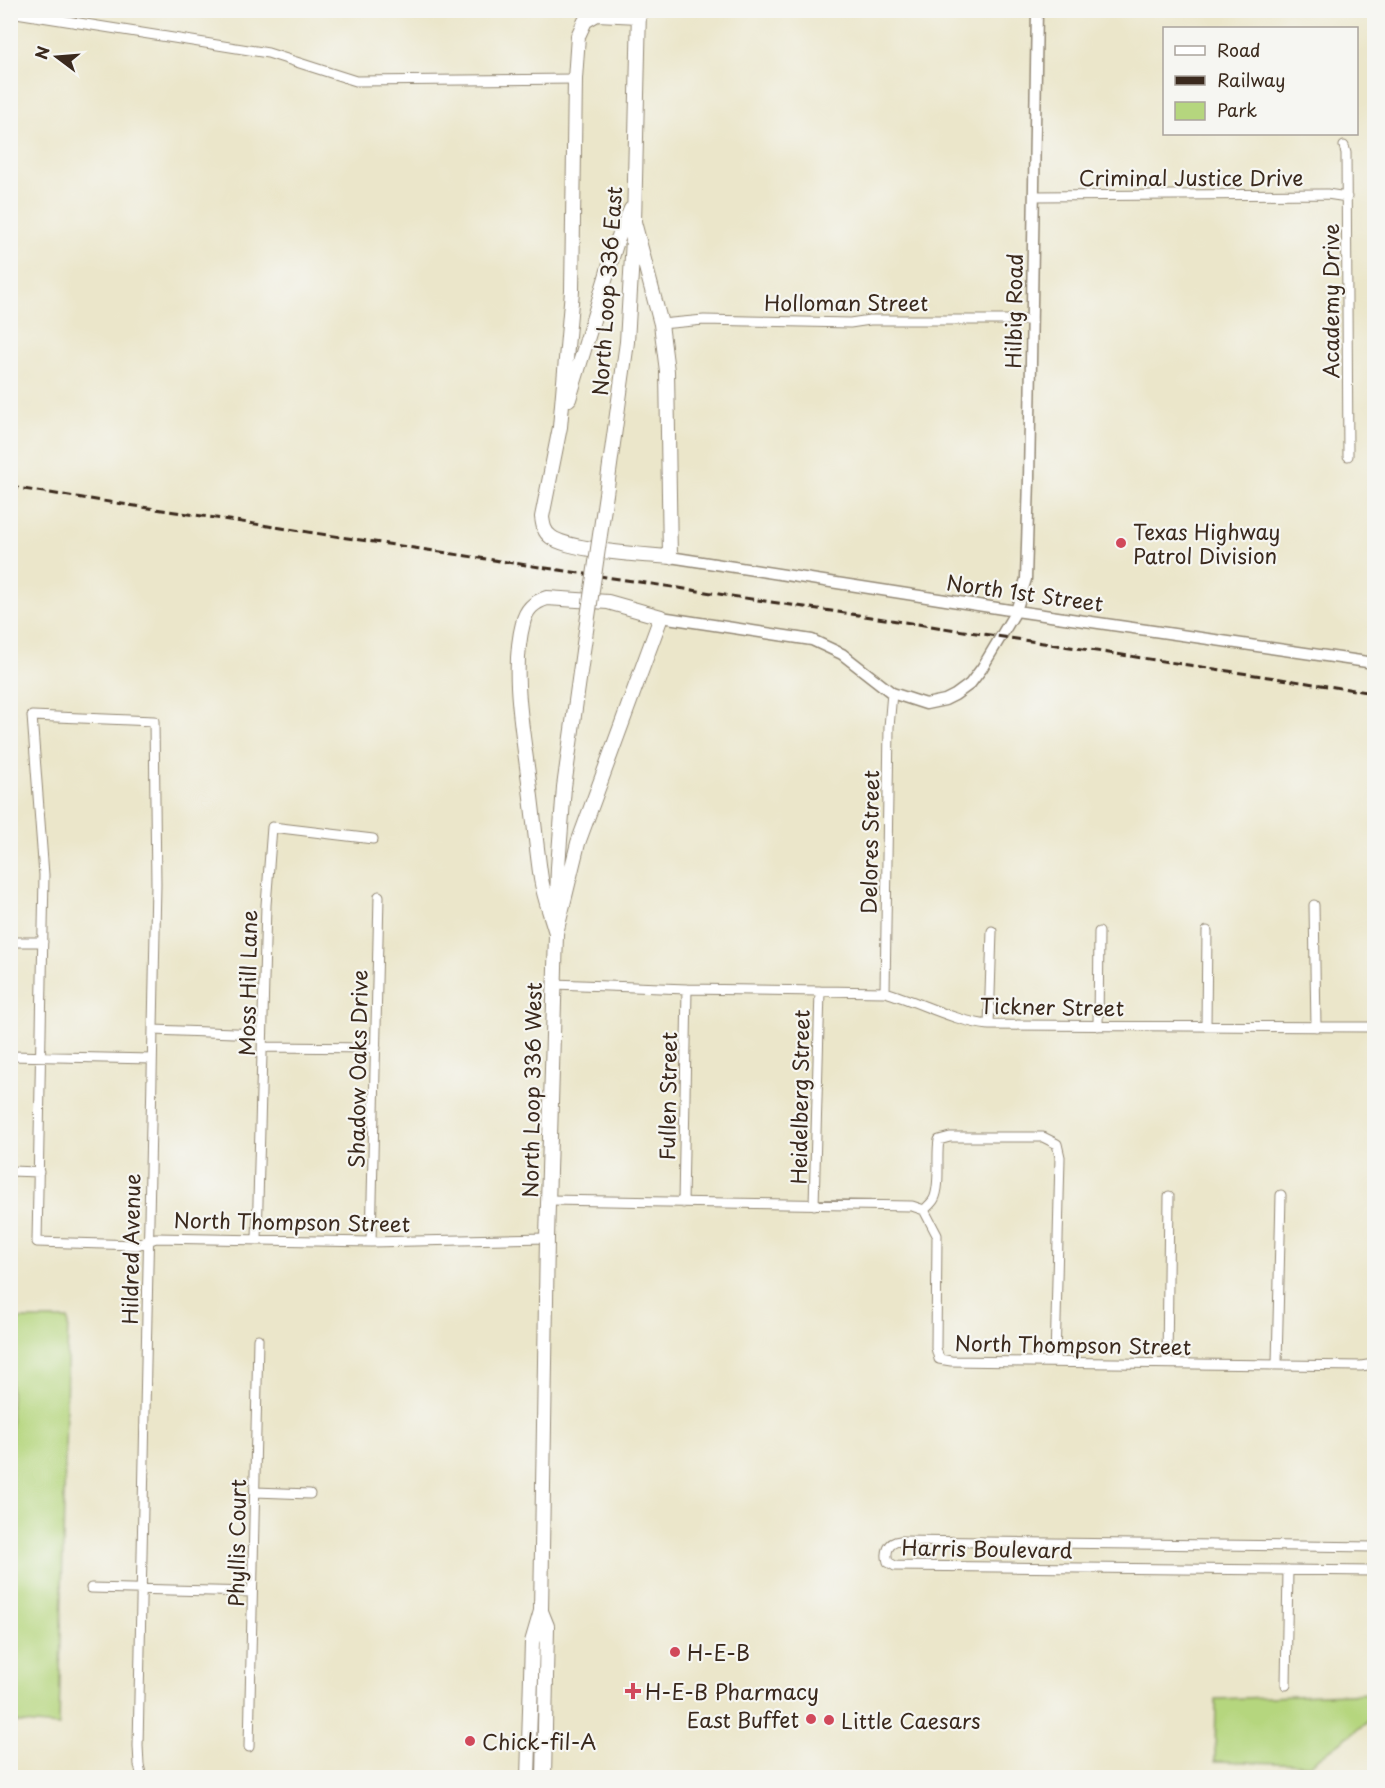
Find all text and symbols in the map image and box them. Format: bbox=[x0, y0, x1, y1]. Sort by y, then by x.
north arrow bbox=[27, 27, 87, 87]
legend bbox=[1163, 27, 1358, 135]
text: Road bbox=[1217, 36, 1261, 63]
text: N bbox=[28, 43, 55, 62]
text: Railway bbox=[1217, 66, 1285, 93]
text: Park bbox=[1217, 96, 1257, 123]
street label: Criminal Justice Drive bbox=[1079, 161, 1303, 193]
street label: North Loop 336 East bbox=[583, 185, 629, 397]
street label: Academy Drive bbox=[1314, 223, 1346, 379]
street label: Hilbig Road bbox=[996, 253, 1030, 369]
street label: Holloman Street bbox=[764, 286, 928, 318]
place label: Texas Highway Patrol Division bbox=[1133, 515, 1280, 571]
marker: Texas Highway Patrol Division bbox=[1114, 536, 1128, 550]
street label: North 1st Street bbox=[945, 565, 1105, 619]
street label: Delores Street bbox=[852, 770, 886, 914]
street label: Moss Hill Lane bbox=[230, 910, 264, 1056]
street label: Shadow Oaks Drive bbox=[339, 969, 375, 1169]
street label: North Loop 336 West bbox=[513, 982, 549, 1198]
street label: Tickner Street bbox=[980, 989, 1124, 1023]
street label: Heidelberg Street bbox=[781, 1009, 817, 1185]
street label: Fullen Street bbox=[650, 1031, 684, 1161]
street label: Hildred Avenue bbox=[113, 1173, 147, 1325]
street label: North Thompson Street bbox=[173, 1203, 411, 1239]
street label: North Thompson Street bbox=[954, 1326, 1192, 1362]
street label: Phyllis Court bbox=[219, 1479, 253, 1607]
street label: Harris Boulevard bbox=[901, 1531, 1073, 1565]
place label: H-E-B bbox=[687, 1636, 750, 1668]
marker: H-E-B bbox=[668, 1645, 682, 1659]
place label: H-E-B Pharmacy bbox=[645, 1675, 819, 1707]
marker: H-E-B Pharmacy bbox=[626, 1684, 640, 1698]
place label: East Buffet bbox=[687, 1703, 799, 1735]
place label: Little Caesars bbox=[841, 1704, 980, 1736]
marker: East Buffet bbox=[804, 1712, 818, 1726]
marker: Little Caesars bbox=[822, 1713, 836, 1727]
place label: Chick-fil-A bbox=[482, 1725, 596, 1757]
marker: Chick-fil-A bbox=[463, 1734, 477, 1748]

